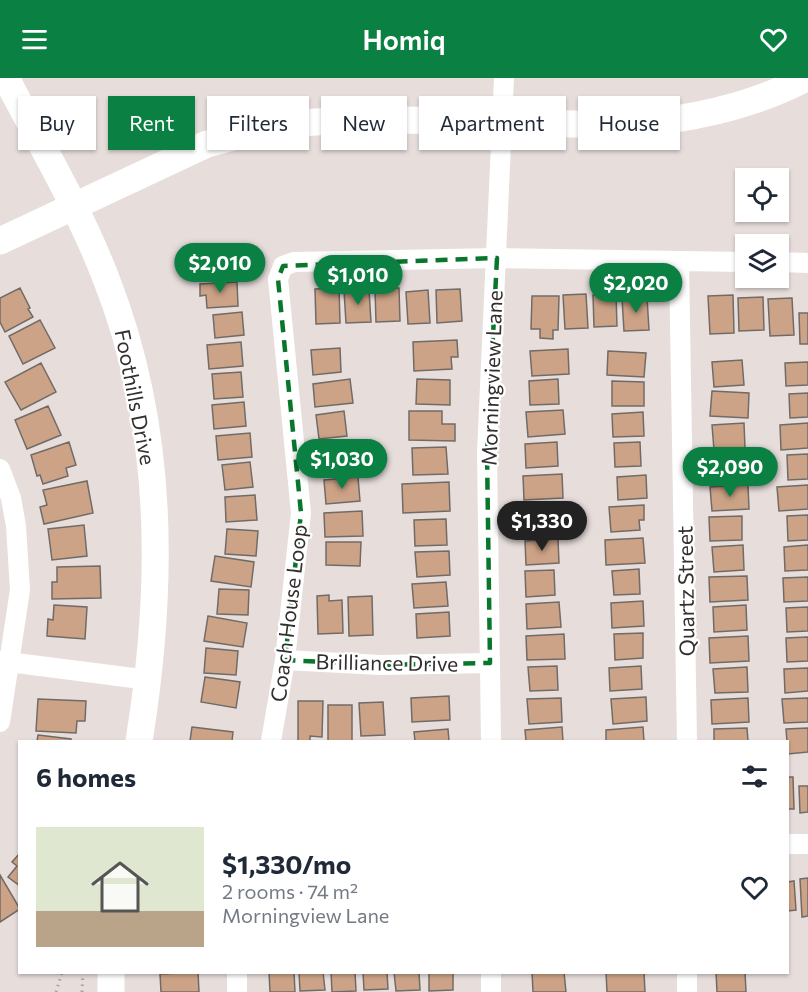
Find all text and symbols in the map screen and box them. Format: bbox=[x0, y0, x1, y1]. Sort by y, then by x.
icon: menu bbox=[18, 23, 51, 56]
text: Homiq bbox=[362, 23, 446, 56]
icon: heart bbox=[757, 23, 790, 56]
chip: Buy bbox=[18, 96, 96, 150]
chip: Rent bbox=[108, 96, 195, 150]
chip: Filters bbox=[207, 96, 309, 150]
chip: New bbox=[321, 96, 407, 150]
chip: Apartment bbox=[419, 96, 566, 150]
chip: House bbox=[578, 96, 680, 150]
map controls bbox=[735, 168, 789, 288]
button: locate bbox=[735, 168, 789, 222]
button: layers bbox=[735, 234, 789, 288]
pin: $2,010 bbox=[171, 243, 269, 294]
text: $2,010 bbox=[188, 250, 252, 274]
pin: $1,010 bbox=[309, 255, 407, 306]
text: $1,010 bbox=[328, 262, 388, 286]
pin: $2,020 bbox=[587, 263, 685, 314]
text: $2,020 bbox=[603, 270, 669, 294]
street label: Morningview Lane bbox=[475, 290, 507, 466]
street label: Foothills Drive bbox=[111, 327, 161, 467]
pin: $1,030 bbox=[293, 439, 391, 490]
text: $1,030 bbox=[310, 446, 374, 470]
pin: $2,090 bbox=[681, 447, 779, 498]
text: $2,090 bbox=[697, 454, 763, 478]
pin: $1,330 bbox=[493, 501, 591, 552]
text: $1,330 bbox=[511, 508, 573, 532]
street label: Coach House Loop bbox=[265, 523, 311, 703]
street label: Quartz Street bbox=[671, 525, 699, 657]
street label: Brilliance Drive bbox=[315, 648, 459, 676]
icon: filters bbox=[738, 760, 771, 793]
text: 6 homes bbox=[36, 761, 136, 792]
text: $1,330/mo bbox=[222, 848, 351, 879]
icon: home bbox=[84, 851, 156, 923]
icon: heart bbox=[738, 871, 771, 904]
text: 2 rooms · 74 m² bbox=[222, 879, 358, 903]
text: Morningview Lane bbox=[222, 903, 389, 927]

